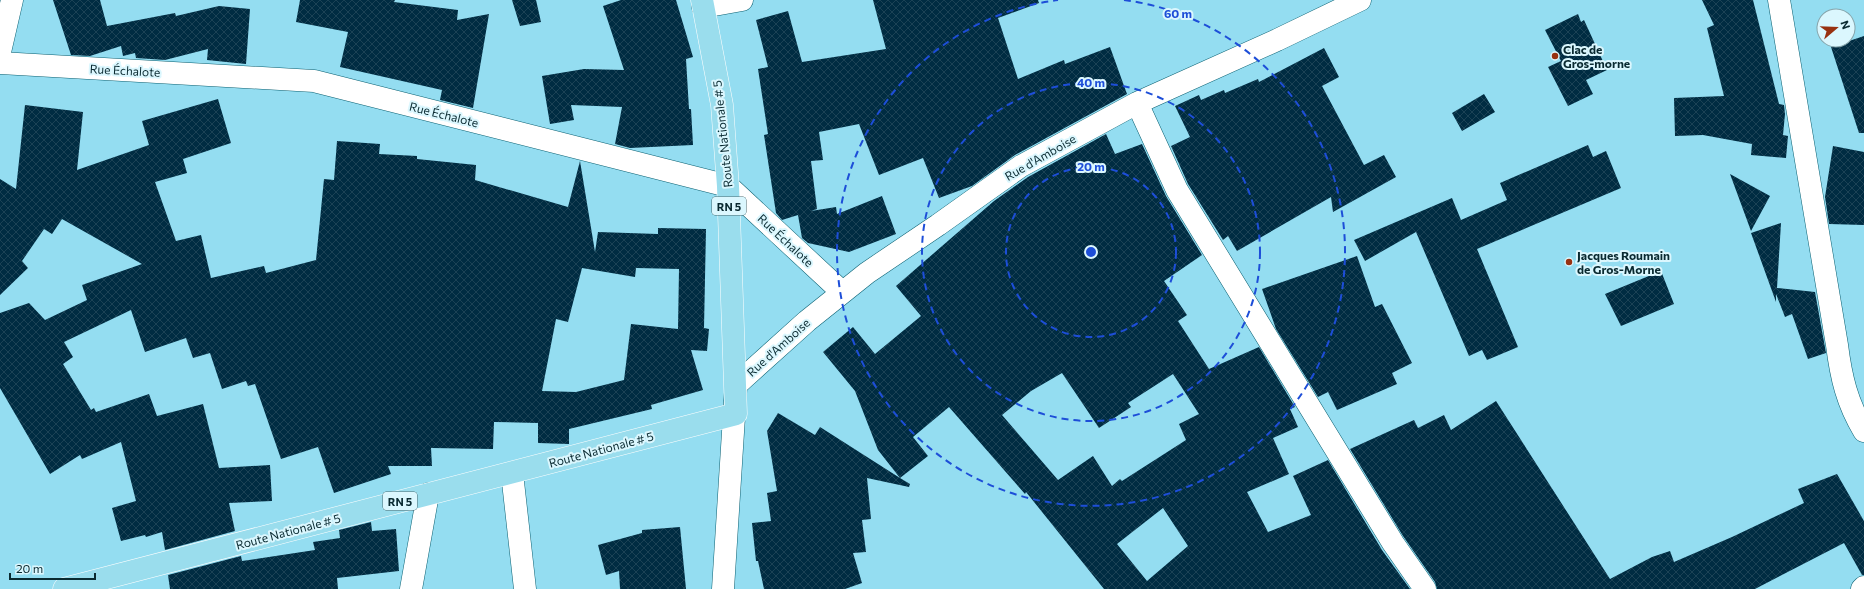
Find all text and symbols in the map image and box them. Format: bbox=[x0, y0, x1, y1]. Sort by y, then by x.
text: 60 m bbox=[1164, 6, 1192, 20]
north arrow bbox=[1816, 8, 1856, 48]
text: N bbox=[1838, 19, 1853, 31]
place label: Clac de Gros-morne bbox=[1563, 42, 1630, 70]
marker: Clac de Gros-morne bbox=[1550, 51, 1560, 61]
street label: Rue Échalote bbox=[89, 61, 161, 79]
text: 40 m bbox=[1077, 75, 1105, 89]
street label: Route Nationale # 5 bbox=[709, 80, 735, 188]
street label: Rue Échalote bbox=[408, 99, 480, 129]
street label: Rue d'Amboise bbox=[1002, 131, 1078, 183]
text: 20 m bbox=[1077, 159, 1105, 173]
road number: RN 5 bbox=[712, 197, 746, 215]
street label: Rue Échalote bbox=[755, 211, 817, 269]
centre of rings bbox=[1084, 245, 1098, 259]
place label: Jacques Roumain de Gros-Morne bbox=[1577, 248, 1670, 276]
marker: Jacques Roumain de Gros-Morne bbox=[1564, 257, 1574, 267]
street label: Rue d'Amboise bbox=[744, 315, 812, 379]
street label: Route Nationale # 5 bbox=[547, 428, 655, 470]
road number: RN 5 bbox=[383, 492, 417, 510]
street label: Route Nationale # 5 bbox=[234, 510, 342, 552]
scale bar bbox=[10, 555, 95, 581]
text: 20 m bbox=[16, 561, 43, 575]

